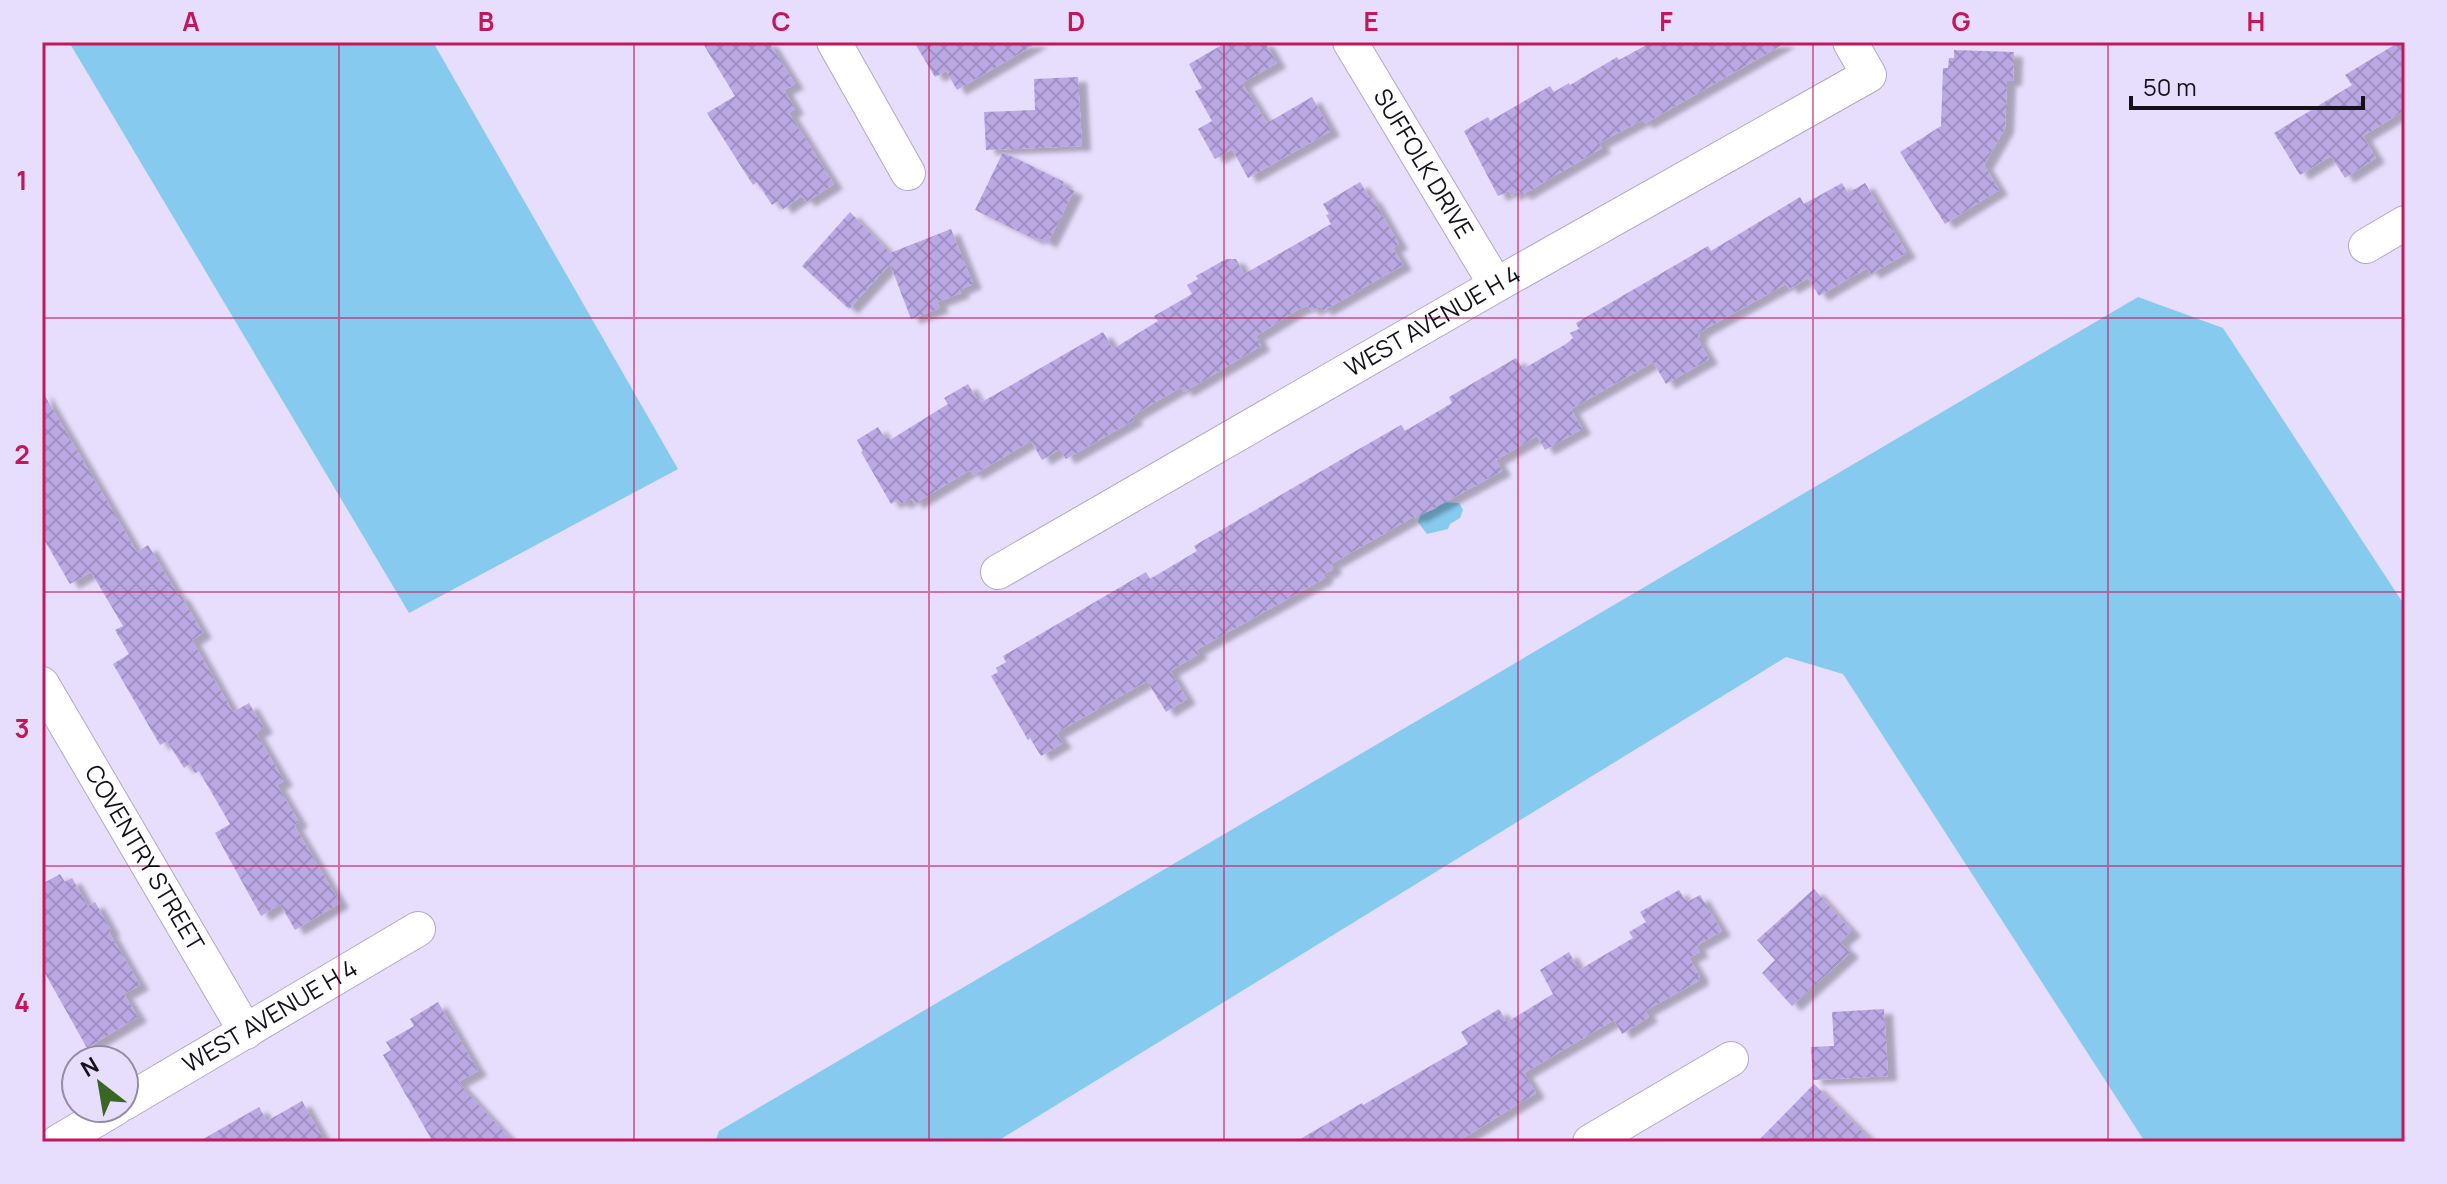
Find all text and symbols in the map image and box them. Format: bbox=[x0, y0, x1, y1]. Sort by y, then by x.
text: A bbox=[182, 3, 200, 39]
text: B bbox=[478, 3, 494, 39]
text: C bbox=[771, 3, 791, 39]
text: D bbox=[1067, 3, 1085, 39]
text: E bbox=[1363, 3, 1379, 39]
text: F bbox=[1659, 3, 1673, 39]
text: G bbox=[1951, 3, 1971, 39]
text: H bbox=[2247, 3, 2265, 39]
scale bar bbox=[2131, 60, 2363, 110]
text: 50 m bbox=[2143, 70, 2197, 103]
street label: SUFFOLK DRIVE bbox=[1367, 82, 1482, 244]
text: 1 bbox=[16, 162, 28, 198]
street label: WEST AVENUE H 4 bbox=[1338, 257, 1526, 384]
text: 2 bbox=[14, 436, 30, 472]
text: 3 bbox=[14, 710, 30, 746]
street label: COVENTRY STREET bbox=[78, 758, 213, 957]
street label: WEST AVENUE H 4 bbox=[176, 951, 363, 1080]
text: 4 bbox=[14, 984, 30, 1020]
north arrow bbox=[60, 1044, 140, 1124]
text: N bbox=[75, 1050, 104, 1084]

